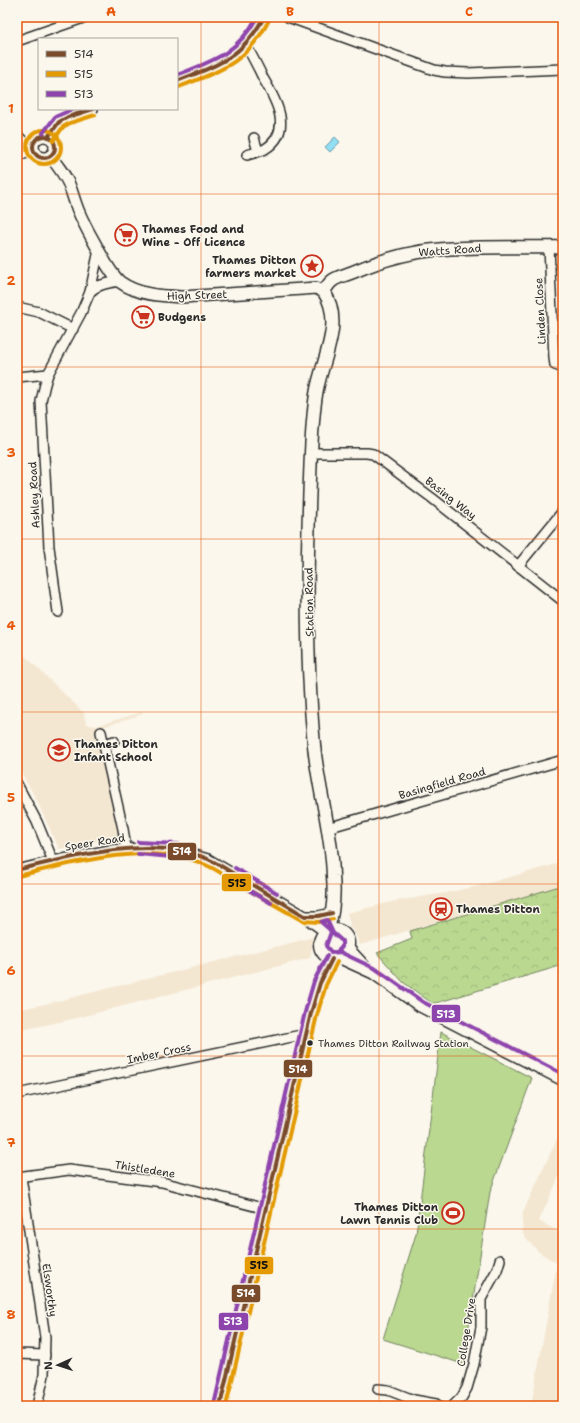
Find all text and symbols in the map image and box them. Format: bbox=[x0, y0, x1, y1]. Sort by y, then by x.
text: A bbox=[106, 3, 116, 20]
text: B bbox=[286, 3, 294, 20]
text: C bbox=[465, 3, 473, 20]
legend bbox=[38, 38, 178, 110]
text: 514 bbox=[74, 46, 94, 62]
text: 515 bbox=[74, 66, 93, 82]
text: 513 bbox=[74, 86, 94, 102]
text: 1 bbox=[8, 100, 14, 117]
supermarket icon: Thames Food and Wine - Off Licence bbox=[113, 222, 139, 248]
place label: Thames Food and Wine - Off Licence bbox=[142, 222, 246, 250]
street label: Watts Road bbox=[418, 241, 482, 260]
place label: Thames Ditton farmers market bbox=[205, 253, 297, 281]
place icon: Thames Ditton farmers market bbox=[299, 253, 325, 279]
text: 2 bbox=[6, 272, 16, 289]
street label: Linden Close bbox=[531, 277, 550, 345]
street label: High Street bbox=[166, 287, 228, 304]
supermarket icon: Budgens bbox=[130, 304, 156, 330]
place label: Budgens bbox=[158, 310, 206, 325]
text: 3 bbox=[6, 444, 16, 461]
street label: Ashley Road bbox=[25, 461, 44, 529]
street label: Basing Way bbox=[422, 474, 480, 523]
street label: Station Road bbox=[301, 567, 318, 637]
text: 4 bbox=[6, 617, 16, 634]
school or university icon: Thames Ditton Infant School bbox=[46, 737, 72, 763]
place label: Thames Ditton Infant School bbox=[74, 737, 159, 765]
street label: Basingfield Road bbox=[397, 764, 487, 803]
text: 5 bbox=[7, 789, 15, 806]
street label: Speer Road bbox=[64, 830, 126, 855]
line badge: 514 bbox=[167, 842, 197, 861]
text: 514 bbox=[173, 844, 192, 859]
line badge: 515 bbox=[221, 873, 252, 892]
text: 515 bbox=[228, 876, 246, 891]
station icon: Thames Ditton bbox=[428, 896, 454, 922]
place label: Thames Ditton bbox=[456, 902, 541, 917]
text: 6 bbox=[6, 962, 16, 979]
line badge: 513 bbox=[431, 1004, 461, 1023]
text: 513 bbox=[437, 1007, 456, 1022]
place label: Thames Ditton Railway Station bbox=[318, 1037, 469, 1050]
marker: Thames Ditton Railway Station bbox=[305, 1038, 315, 1048]
street label: Imber Cross bbox=[126, 1039, 192, 1068]
line badge: 514 bbox=[283, 1059, 313, 1078]
text: 514 bbox=[289, 1062, 308, 1077]
text: 7 bbox=[6, 1134, 16, 1151]
street label: Thistledene bbox=[114, 1157, 176, 1182]
place label: Thames Ditton Lawn Tennis Club bbox=[340, 1200, 439, 1228]
sports icon: Thames Ditton Lawn Tennis Club bbox=[440, 1200, 466, 1226]
line badge: 515 bbox=[244, 1256, 274, 1275]
text: 515 bbox=[250, 1258, 268, 1273]
street label: Elsworthy bbox=[38, 1262, 61, 1318]
line badge: 514 bbox=[231, 1284, 261, 1303]
text: 514 bbox=[237, 1286, 256, 1301]
street label: College Drive bbox=[454, 1297, 479, 1368]
text: 8 bbox=[6, 1306, 16, 1323]
line badge: 513 bbox=[218, 1312, 249, 1331]
text: 513 bbox=[224, 1314, 243, 1329]
north arrow bbox=[38, 1345, 78, 1385]
text: N bbox=[41, 1360, 56, 1370]

